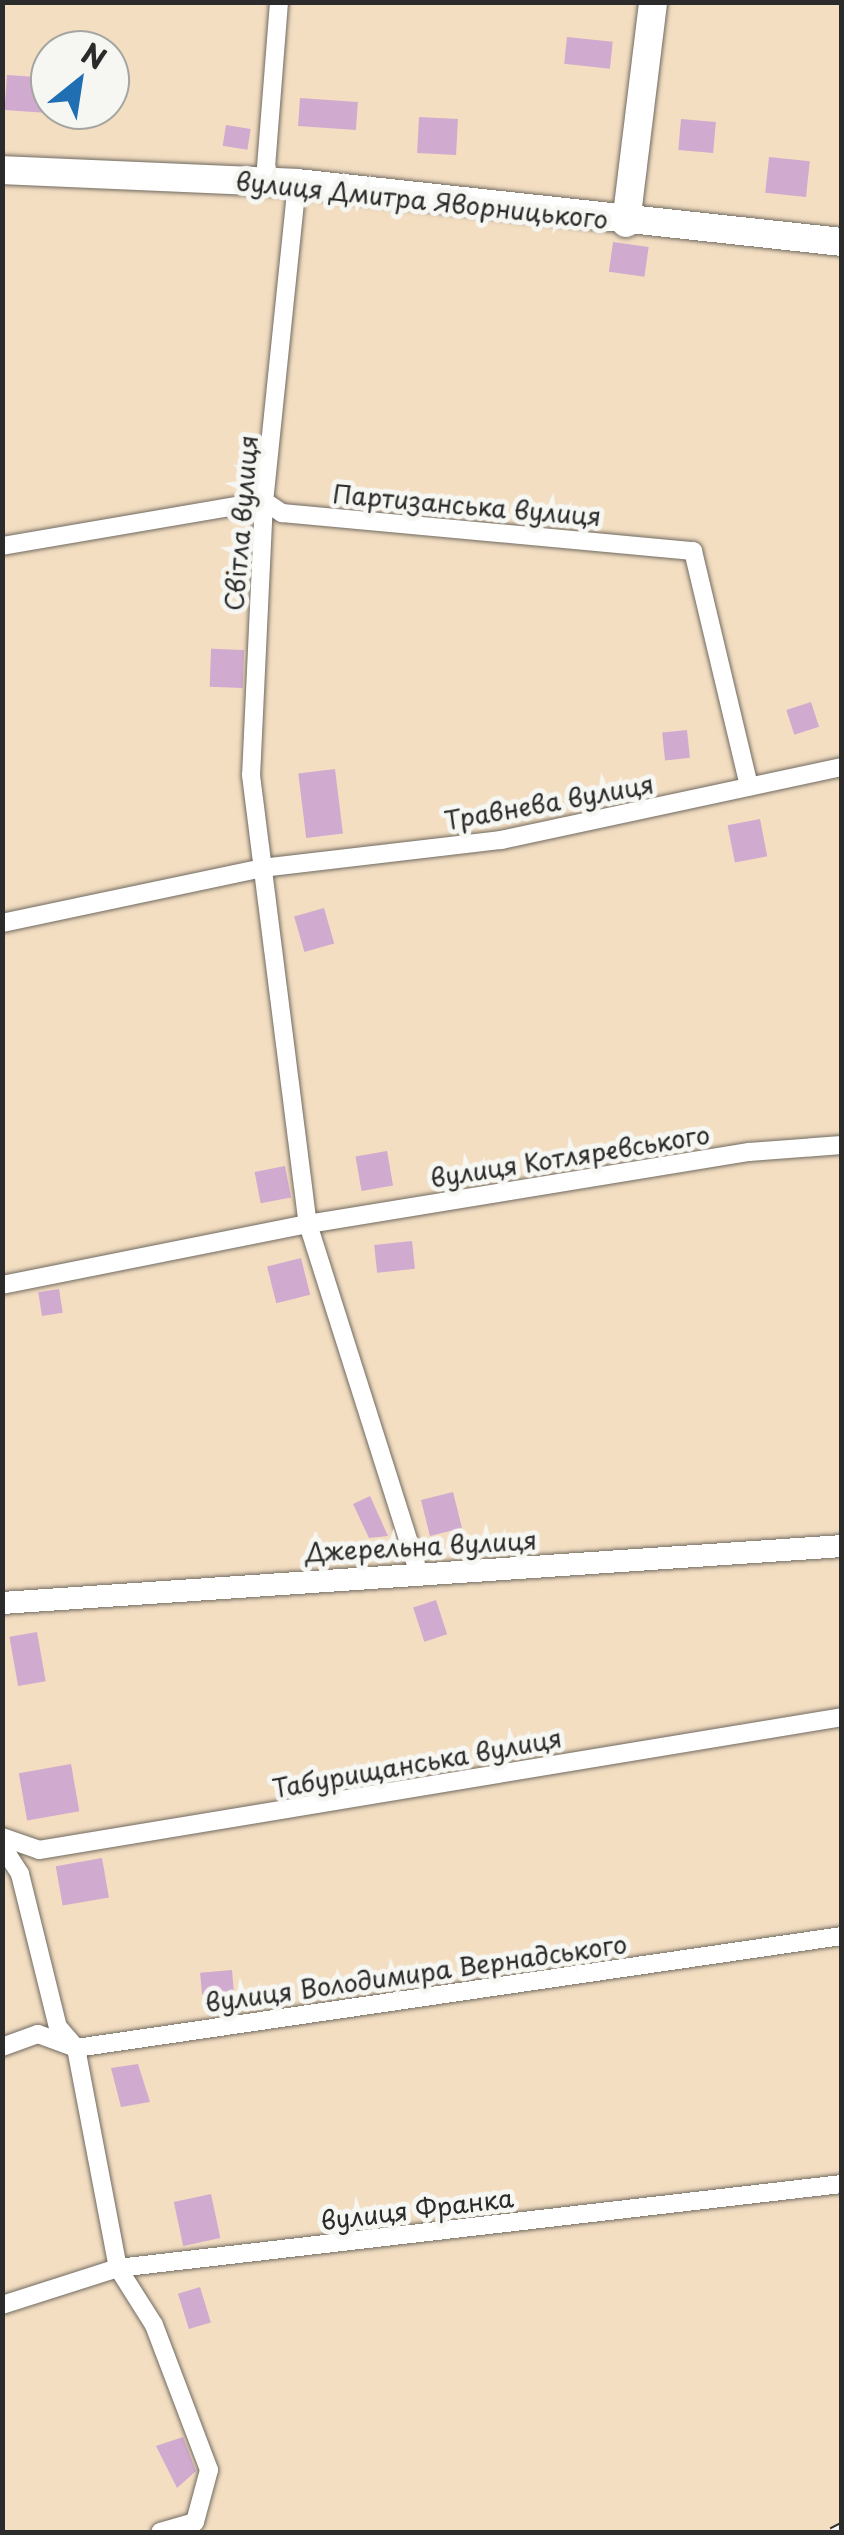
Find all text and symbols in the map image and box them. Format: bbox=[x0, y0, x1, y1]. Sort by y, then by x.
north arrow bbox=[30, 30, 130, 130]
text: N bbox=[74, 31, 115, 79]
street label: вулиця Дмитра Яворницького bbox=[234, 166, 610, 234]
street label: Світла вулиця bbox=[218, 434, 264, 612]
street label: Партизанська вулиця bbox=[331, 478, 603, 532]
street label: Травнева вулиця bbox=[441, 769, 657, 835]
street label: вулиця Котляревського bbox=[428, 1119, 712, 1193]
street label: Джерельна вулиця bbox=[304, 1525, 538, 1567]
street label: Табурищанська вулиця bbox=[269, 1723, 565, 1803]
street label: вулиця Володимира Вернадського bbox=[203, 1929, 629, 2017]
street label: вулиця Франка bbox=[319, 2182, 515, 2236]

